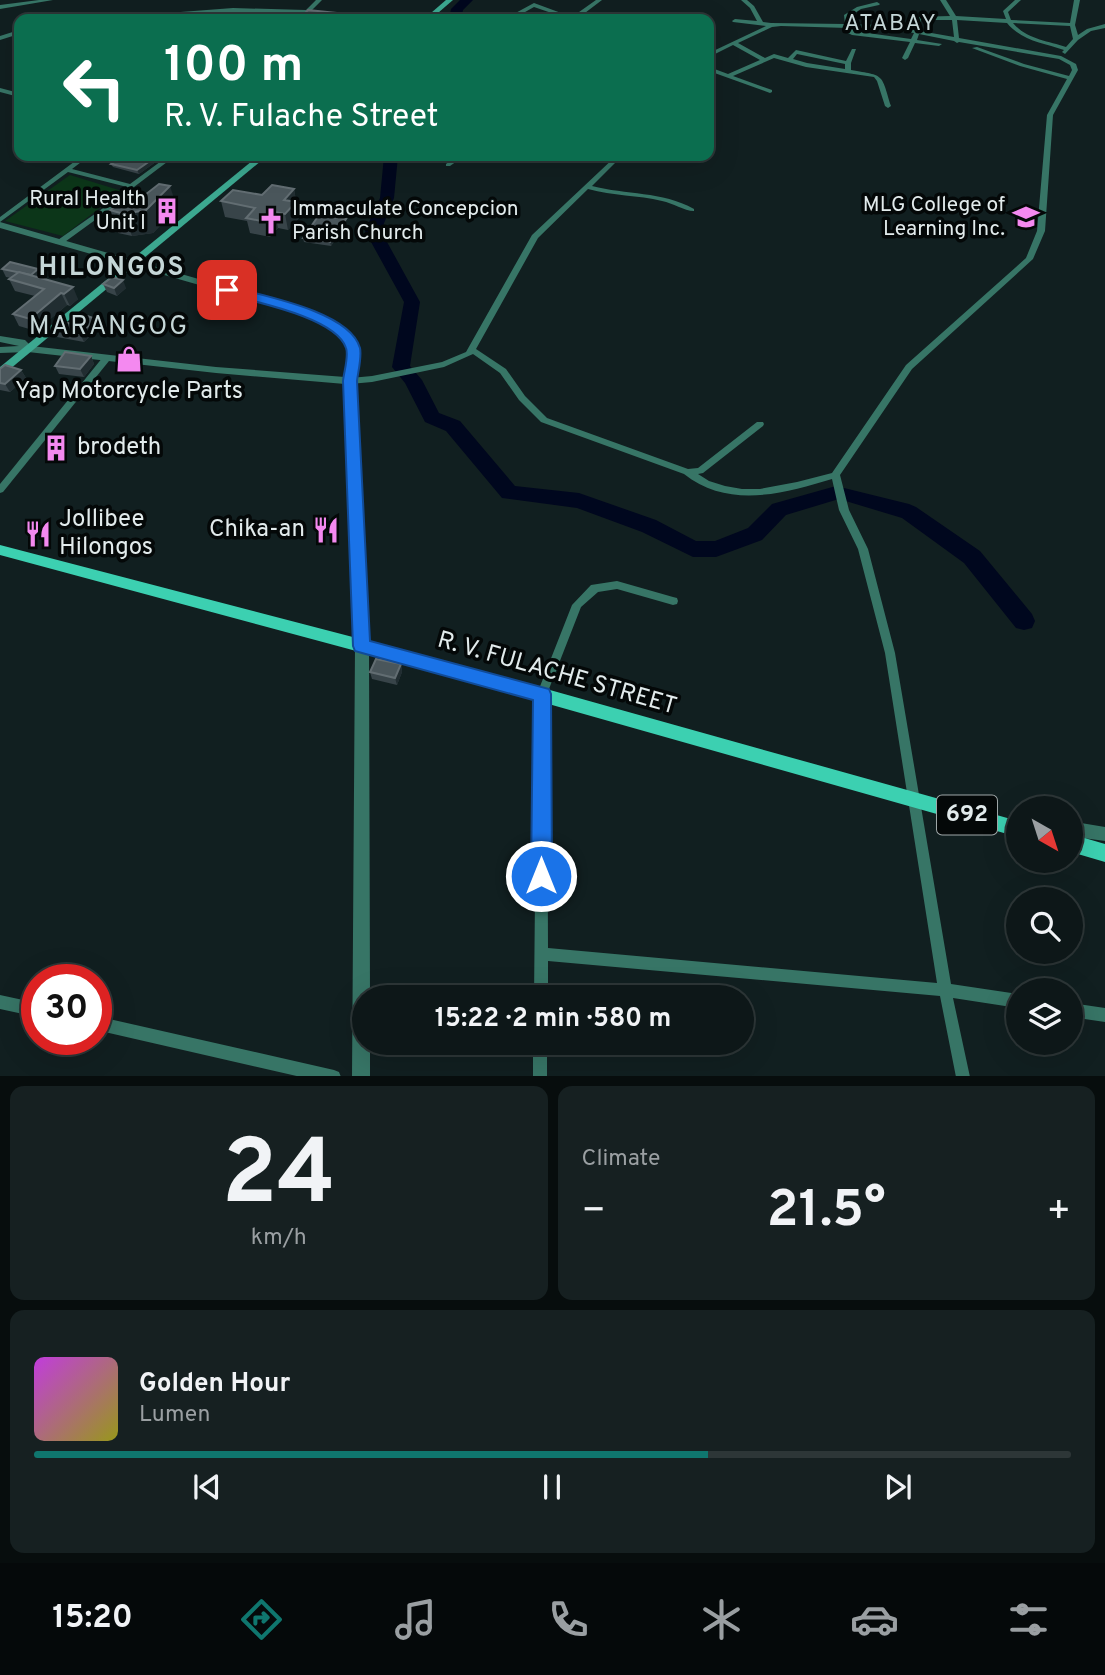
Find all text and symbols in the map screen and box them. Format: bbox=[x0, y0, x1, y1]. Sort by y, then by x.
district label: ATABAY bbox=[844, 10, 938, 39]
text: 100 m bbox=[164, 37, 303, 99]
icon: left bbox=[49, 42, 140, 133]
text: R. V. Fulache Street bbox=[164, 98, 439, 138]
place label: Rural Health Unit I bbox=[29, 186, 146, 237]
place label: MLG College of Learning Inc. bbox=[863, 192, 1005, 243]
building icon: Rural Health Unit I bbox=[152, 196, 182, 226]
place label: Immaculate Concepcion Parish Church bbox=[292, 196, 519, 247]
school or university icon: MLG College of Learning Inc. bbox=[1011, 202, 1041, 232]
church icon: Immaculate Concepcion Parish Church bbox=[256, 206, 286, 236]
district label: HILONGOS bbox=[39, 252, 185, 285]
pin bbox=[197, 260, 257, 320]
icon: arrive bbox=[208, 271, 246, 309]
district label: MARANGOG bbox=[29, 311, 189, 344]
shop icon: Yap Motorcycle Parts bbox=[114, 344, 144, 374]
place label: Yap Motorcycle Parts bbox=[15, 377, 243, 407]
building icon: brodeth bbox=[41, 433, 71, 463]
place label: brodeth bbox=[77, 433, 161, 463]
place label: Jollibee Hilongos bbox=[59, 505, 153, 563]
place label: Chika-an bbox=[209, 515, 305, 545]
restaurant icon: Chika-an bbox=[311, 515, 341, 545]
restaurant icon: Jollibee Hilongos bbox=[23, 519, 53, 549]
street label: R. V. FULACHE STREET bbox=[434, 625, 680, 723]
road number: 692 bbox=[937, 796, 997, 834]
north arrow bbox=[1006, 796, 1083, 873]
map controls bbox=[1006, 796, 1083, 1055]
position arrow bbox=[504, 839, 578, 913]
button: search bbox=[1006, 887, 1083, 964]
speed limit sign: 30 bbox=[21, 964, 112, 1055]
button: layers bbox=[1006, 978, 1083, 1055]
text: 15:22 · 2 min · 580 m bbox=[435, 1003, 671, 1036]
text: 24 bbox=[222, 1121, 336, 1236]
text: Climate bbox=[582, 1145, 660, 1174]
text: 21.5° bbox=[767, 1179, 886, 1245]
text: − bbox=[582, 1188, 606, 1237]
text: + bbox=[1046, 1188, 1071, 1237]
text: km/h bbox=[251, 1224, 307, 1253]
text: Golden Hour bbox=[139, 1368, 290, 1401]
text: Lumen bbox=[139, 1401, 210, 1430]
icon: previous bbox=[188, 1468, 226, 1506]
icon: pause bbox=[533, 1468, 571, 1506]
icon: next bbox=[879, 1468, 917, 1506]
icon: directions bbox=[237, 1595, 286, 1644]
icon: music bbox=[391, 1595, 440, 1644]
icon: phone bbox=[544, 1595, 593, 1644]
icon: climate bbox=[697, 1595, 746, 1644]
icon: car bbox=[850, 1595, 899, 1644]
icon: filters bbox=[1004, 1595, 1053, 1644]
text: 15:20 bbox=[52, 1599, 133, 1639]

